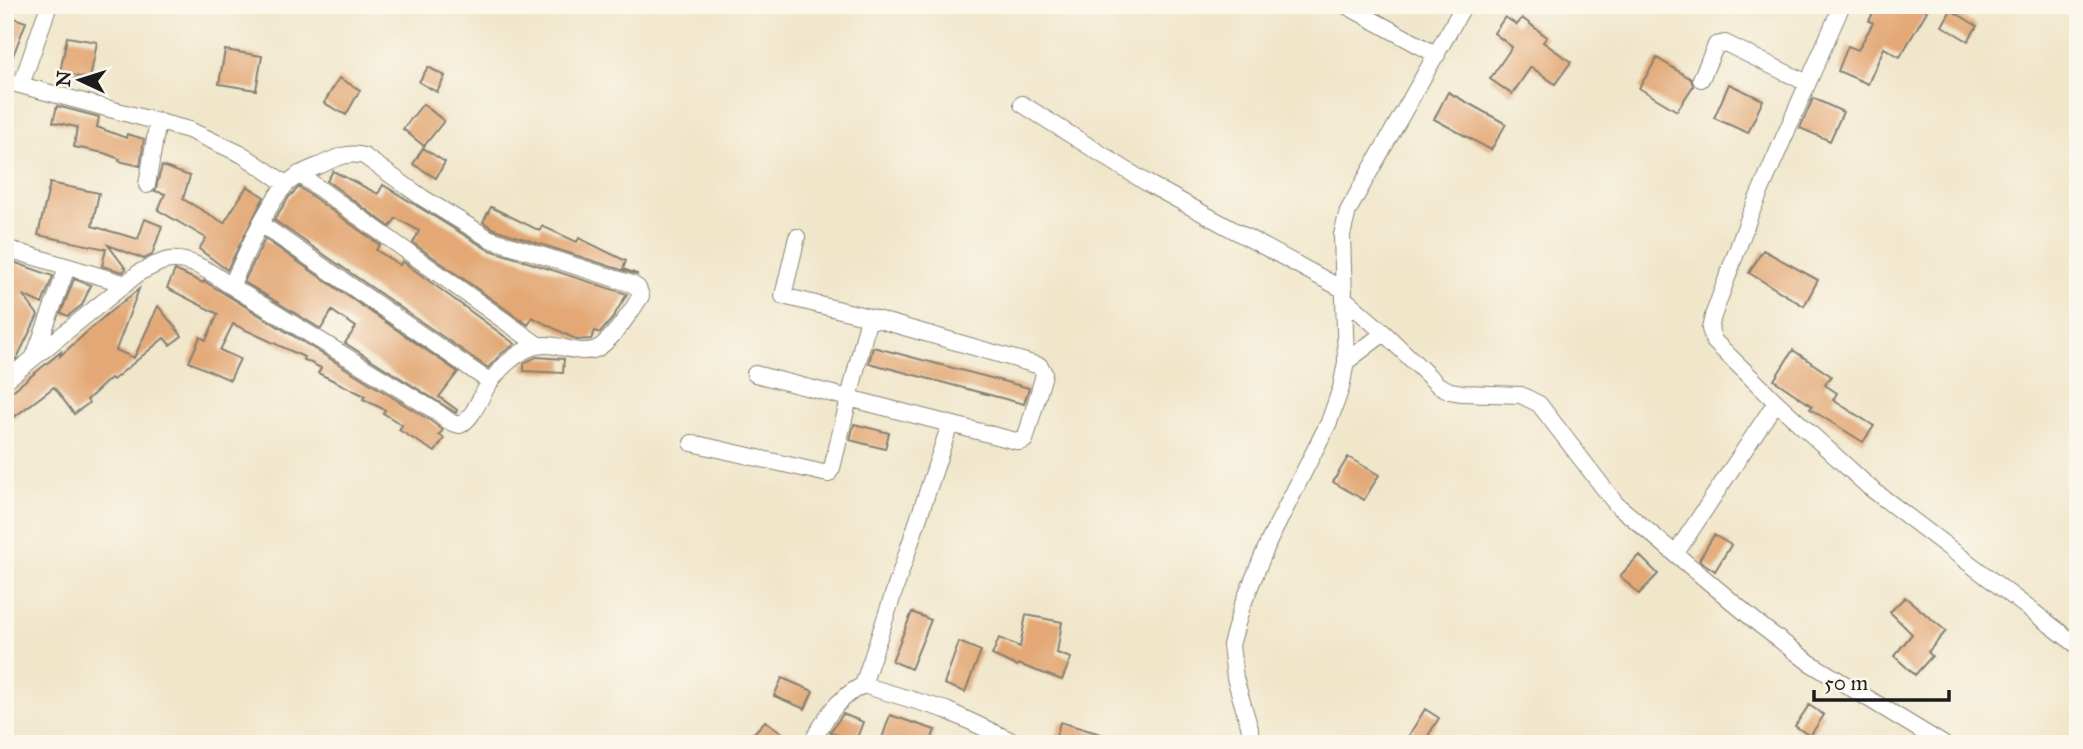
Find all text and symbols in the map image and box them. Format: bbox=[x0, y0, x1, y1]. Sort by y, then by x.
north arrow bbox=[46, 46, 116, 116]
text: N bbox=[52, 70, 76, 88]
scale bar bbox=[1814, 658, 1948, 702]
text: 50 m bbox=[1824, 670, 1869, 696]

